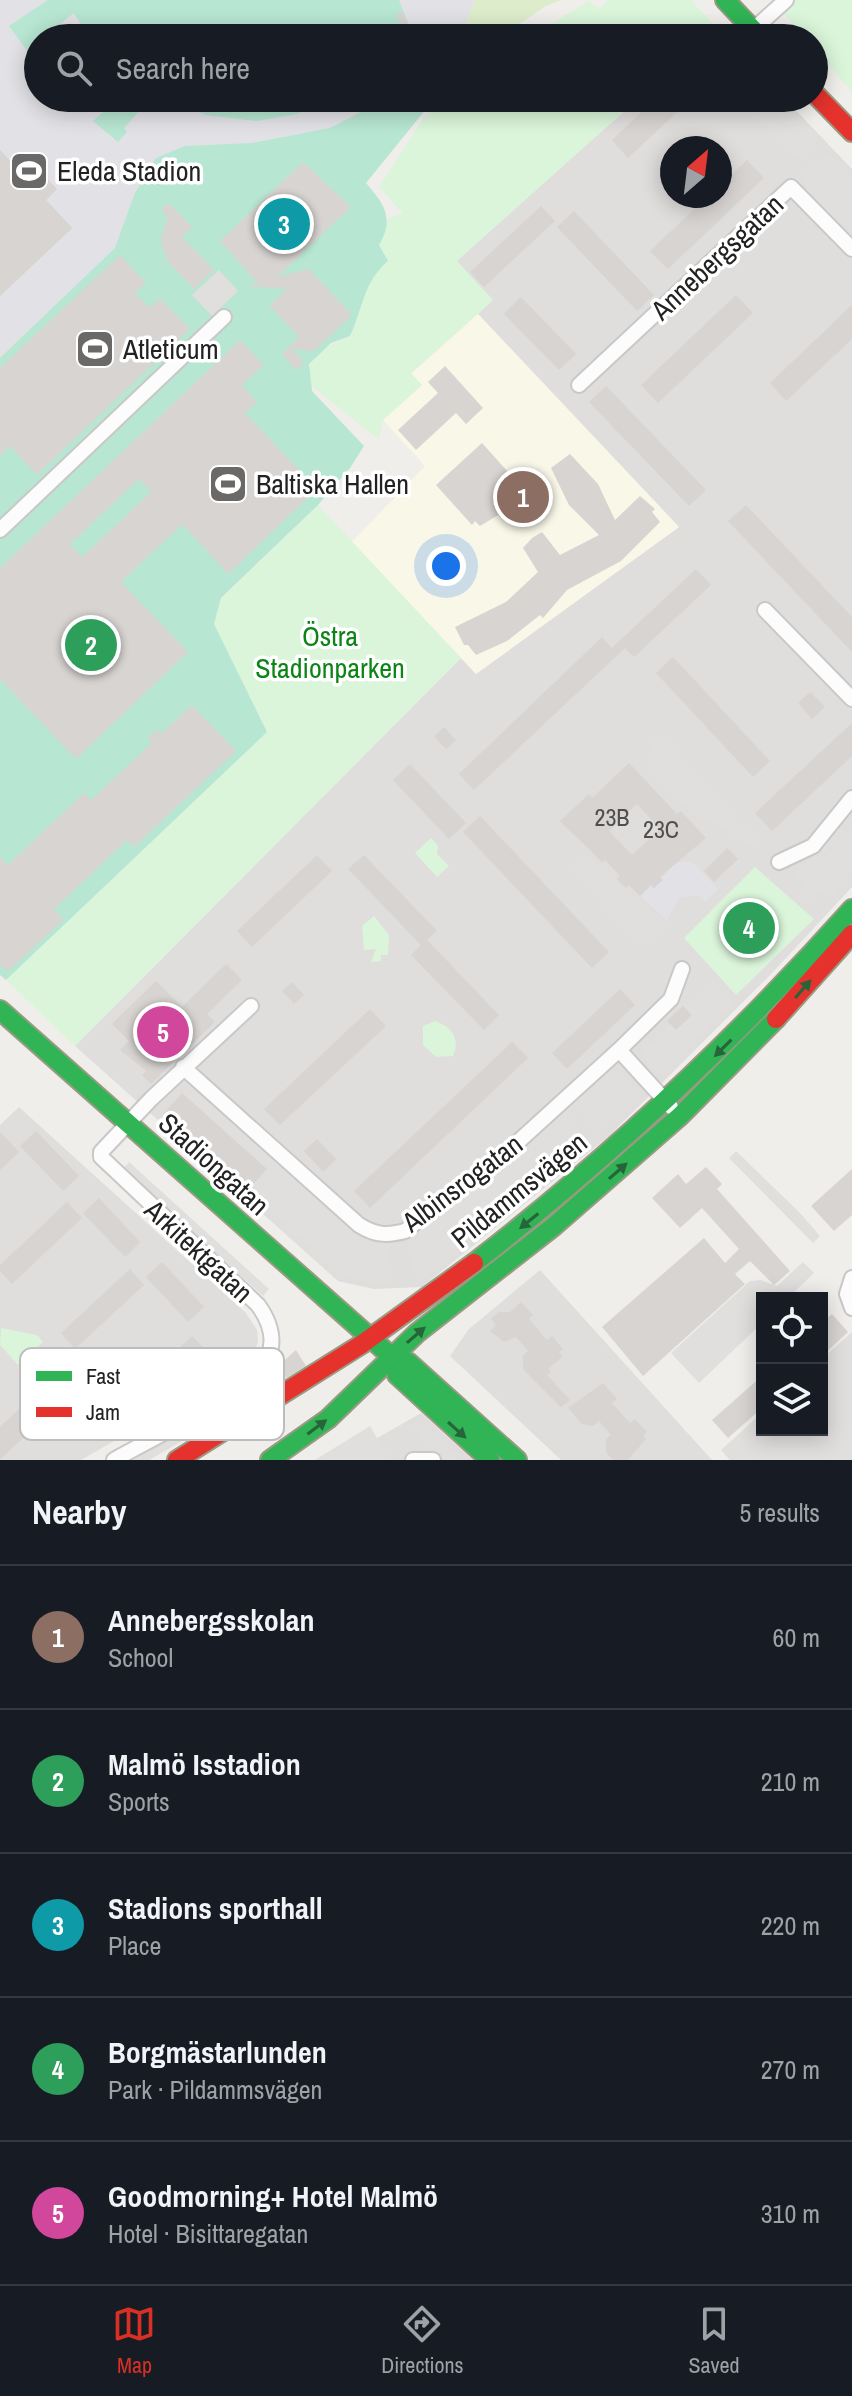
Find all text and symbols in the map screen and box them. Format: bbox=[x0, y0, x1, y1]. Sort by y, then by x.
search box bbox=[24, 24, 828, 112]
icon: search bbox=[52, 46, 96, 90]
text: Search here bbox=[116, 48, 250, 88]
north arrow bbox=[660, 136, 732, 208]
sports icon: Eleda Stadion bbox=[8, 150, 50, 192]
place label: Eleda Stadion bbox=[57, 152, 201, 190]
street label: Annebergsgatan bbox=[642, 186, 792, 329]
pin: 3 bbox=[258, 194, 310, 254]
sports icon: Atleticum bbox=[74, 328, 116, 370]
place label: Atleticum bbox=[122, 330, 219, 368]
sports icon: Baltiska Hallen bbox=[207, 463, 249, 505]
place label: Baltiska Hallen bbox=[256, 465, 409, 503]
pin: 1 bbox=[497, 467, 549, 527]
your location bbox=[426, 546, 466, 586]
pin: 2 bbox=[65, 615, 117, 675]
park label: Östra Stadionparken bbox=[255, 617, 405, 687]
house number: 23B bbox=[594, 801, 630, 833]
house number: 23C bbox=[643, 813, 679, 845]
pin: 4 bbox=[723, 898, 775, 958]
one-way arrow bbox=[794, 980, 812, 999]
pin: 5 bbox=[137, 1002, 189, 1062]
one-way arrow bbox=[714, 1038, 732, 1057]
street label: Stadiongatan bbox=[151, 1104, 277, 1224]
street label: Pildammsvägen bbox=[443, 1123, 595, 1257]
street label: Albinsrogatan bbox=[393, 1125, 530, 1241]
one-way arrow bbox=[609, 1163, 628, 1181]
street label: Arkitektgatan bbox=[136, 1190, 261, 1311]
one-way arrow bbox=[519, 1213, 539, 1229]
map controls bbox=[756, 1292, 828, 1436]
button: locate bbox=[756, 1292, 828, 1364]
one-way arrow bbox=[406, 1327, 426, 1344]
legend bbox=[20, 1348, 284, 1440]
text: Fast bbox=[86, 1361, 120, 1391]
button: layers bbox=[756, 1364, 828, 1436]
text: Jam bbox=[86, 1397, 120, 1427]
one-way arrow bbox=[307, 1419, 327, 1435]
one-way arrow bbox=[448, 1421, 467, 1439]
text: Nearby bbox=[32, 1489, 127, 1535]
text: 5 results bbox=[739, 1495, 820, 1530]
text: Annebergsskolan bbox=[108, 1600, 314, 1640]
text: 1 bbox=[52, 1620, 64, 1655]
text: 60 m bbox=[773, 1620, 820, 1655]
text: School bbox=[108, 1640, 173, 1675]
text: Malmö Isstadion bbox=[108, 1744, 301, 1784]
text: 2 bbox=[52, 1764, 64, 1799]
text: 210 m bbox=[761, 1764, 820, 1799]
text: Sports bbox=[108, 1784, 170, 1819]
text: Stadions sporthall bbox=[108, 1888, 323, 1928]
text: 3 bbox=[52, 1908, 64, 1943]
text: 220 m bbox=[761, 1908, 820, 1943]
text: Place bbox=[108, 1928, 161, 1963]
text: Borgmästarlunden bbox=[108, 2032, 327, 2072]
text: 4 bbox=[52, 2052, 64, 2087]
text: 270 m bbox=[761, 2052, 820, 2087]
text: Park · Pildammsvägen bbox=[108, 2072, 322, 2107]
text: Goodmorning+ Hotel Malmö bbox=[108, 2176, 438, 2216]
text: 5 bbox=[52, 2196, 64, 2231]
text: 310 m bbox=[761, 2196, 820, 2231]
text: Hotel · Bisittaregatan bbox=[108, 2216, 308, 2251]
tab: Map bbox=[112, 2302, 156, 2380]
tab: Directions bbox=[381, 2302, 464, 2380]
tab: Saved bbox=[688, 2302, 740, 2380]

